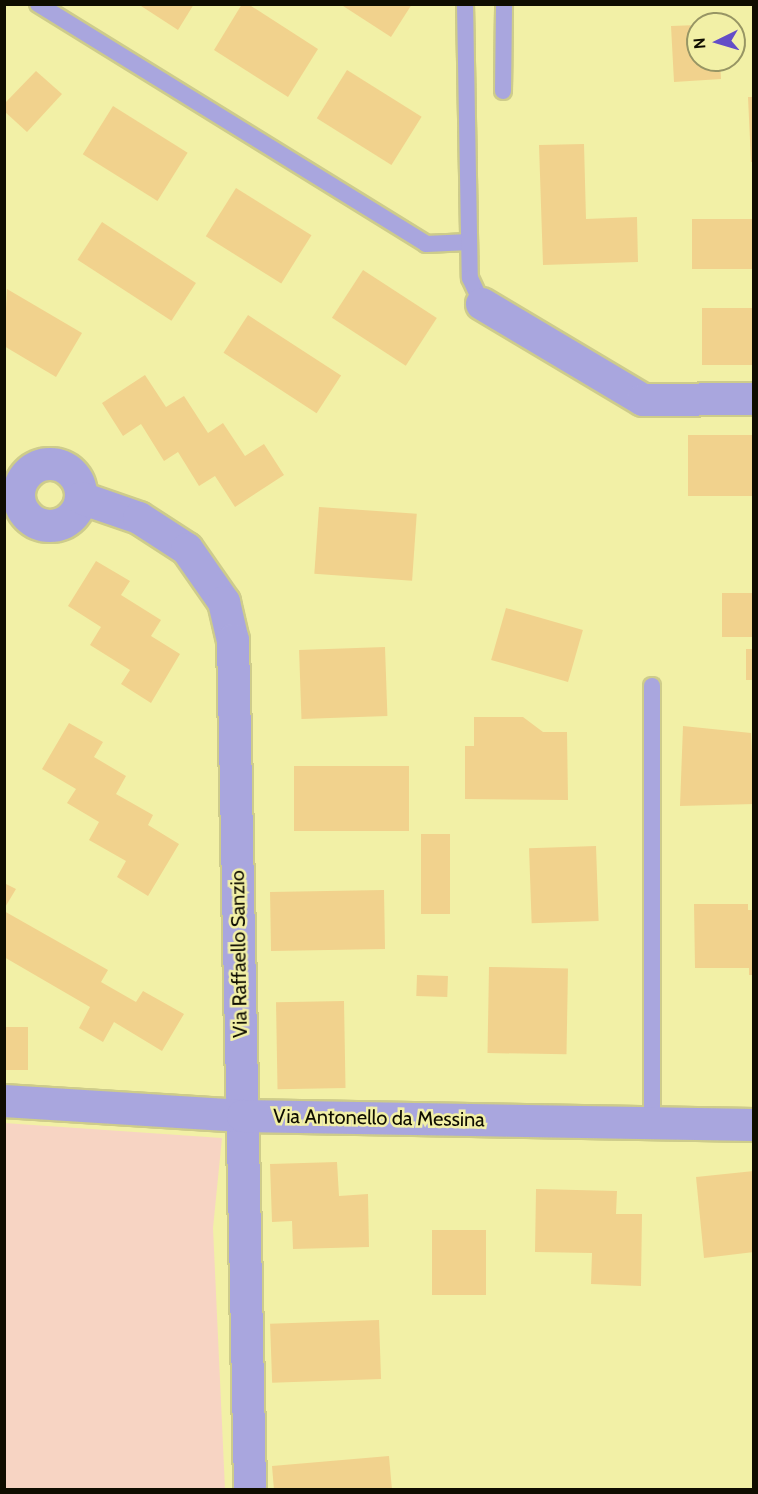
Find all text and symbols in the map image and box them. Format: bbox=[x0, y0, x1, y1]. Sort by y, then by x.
north arrow bbox=[686, 12, 746, 72]
text: N bbox=[690, 37, 710, 50]
street label: Via Raffaello Sanzio bbox=[226, 870, 252, 1038]
street label: Via Antonello da Messina bbox=[273, 1104, 485, 1132]

